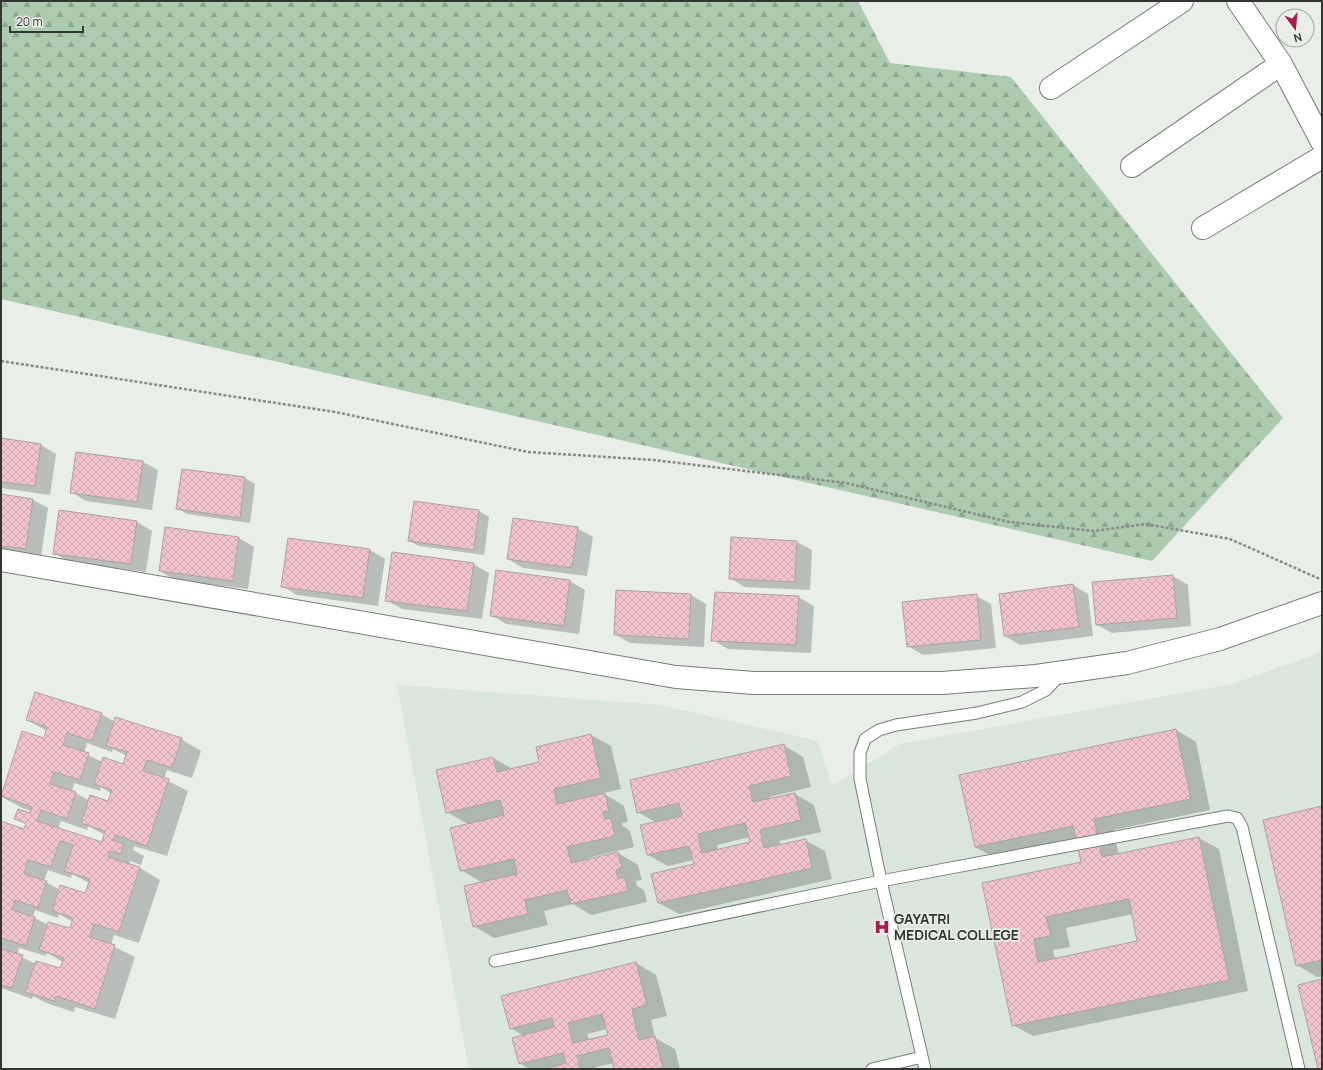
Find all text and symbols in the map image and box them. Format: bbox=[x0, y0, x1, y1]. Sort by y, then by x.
scale bar bbox=[10, 8, 83, 34]
north arrow bbox=[1275, 8, 1315, 48]
text: 20 m bbox=[16, 13, 43, 30]
text: N bbox=[1292, 30, 1304, 46]
place label: GAYATRI MEDICAL COLLEGE bbox=[894, 909, 1019, 944]
hospital icon: GAYATRI MEDICAL COLLEGE bbox=[873, 918, 891, 936]

